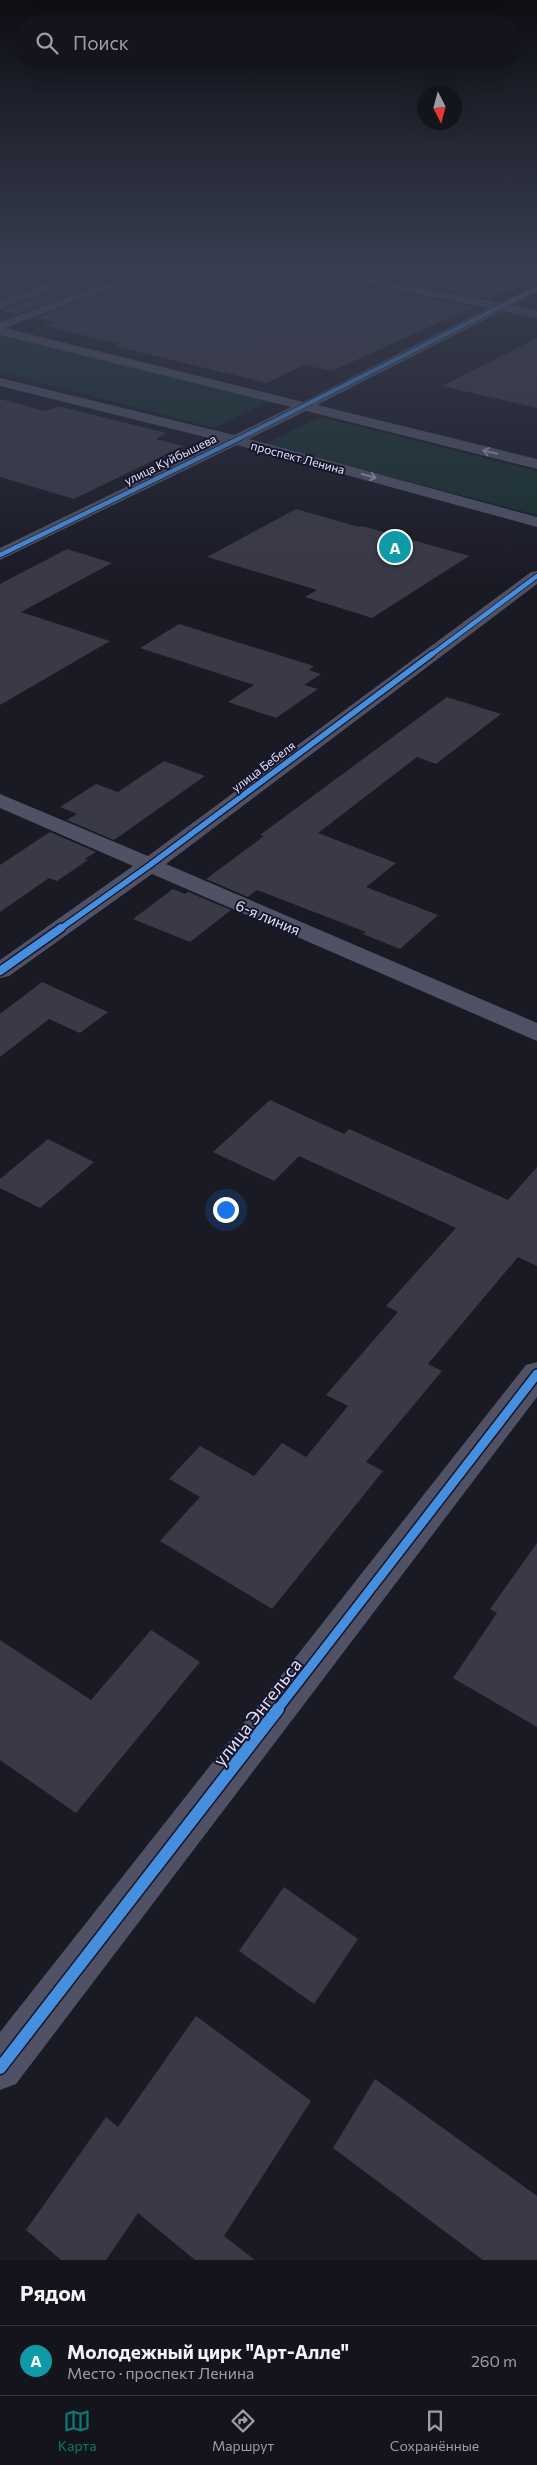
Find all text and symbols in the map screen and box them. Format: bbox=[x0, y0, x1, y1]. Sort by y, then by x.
search box bbox=[15, 15, 522, 70]
icon: search bbox=[33, 29, 61, 57]
text: Поиск bbox=[73, 31, 129, 54]
north arrow bbox=[417, 85, 462, 130]
street label: улица Куйбышева bbox=[122, 431, 218, 487]
street label: проспект Ленина bbox=[250, 438, 346, 476]
one-way arrow bbox=[482, 447, 498, 456]
one-way arrow bbox=[361, 472, 377, 482]
pin: A bbox=[379, 528, 411, 566]
street label: улица Бебеля bbox=[229, 738, 297, 794]
street label: 6-я линия bbox=[233, 895, 303, 939]
your location bbox=[213, 1197, 239, 1223]
street label: улица Энгельса bbox=[208, 1654, 306, 1770]
text: Рядом bbox=[20, 2280, 86, 2305]
text: Молодежный цирк "Арт-Алле" bbox=[67, 2340, 349, 2363]
text: A bbox=[30, 2351, 42, 2370]
text: 260 m bbox=[471, 2351, 517, 2370]
text: Место · проспект Ленина bbox=[67, 2363, 254, 2382]
tab: Карта bbox=[58, 2407, 96, 2454]
tab: Маршрут bbox=[212, 2407, 274, 2454]
tab: Сохранённые bbox=[390, 2407, 479, 2454]

